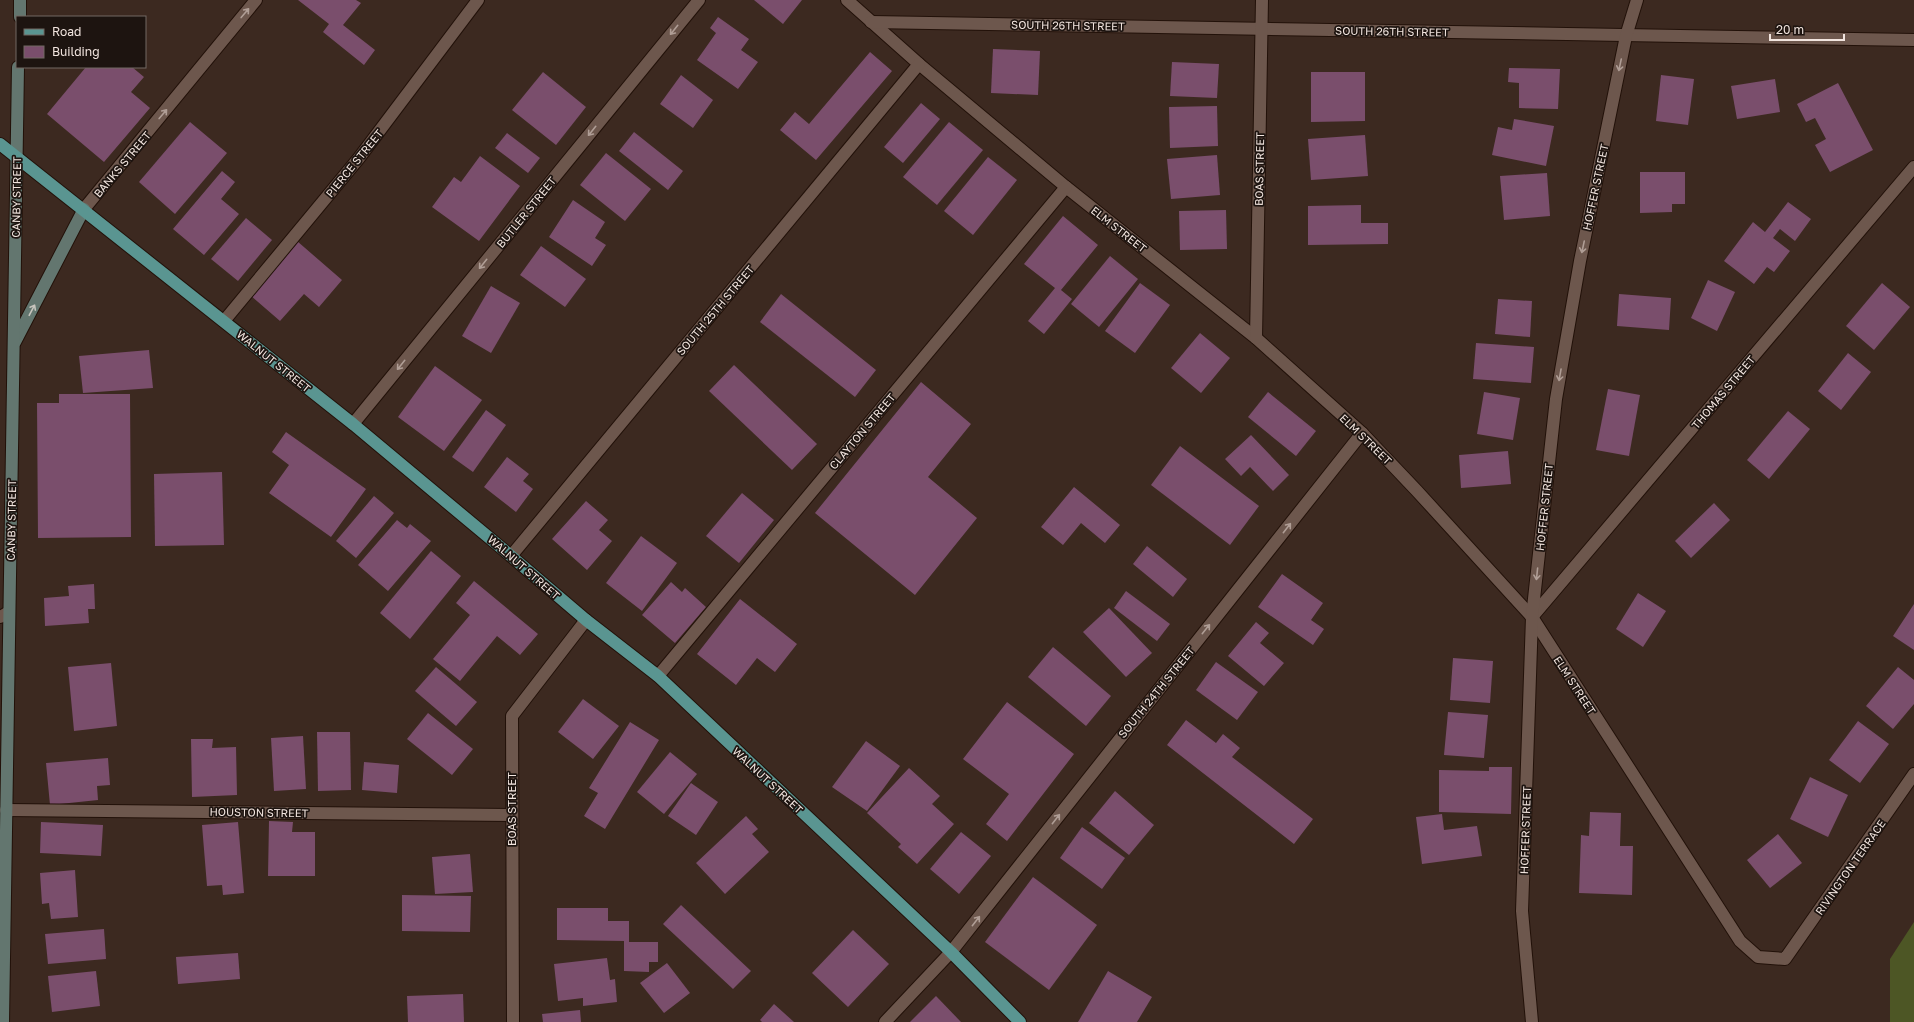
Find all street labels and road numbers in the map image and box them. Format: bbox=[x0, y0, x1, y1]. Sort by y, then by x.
street label: SOUTH 26TH STREET bbox=[1011, 18, 1125, 32]
street label: SOUTH 26TH STREET bbox=[1335, 24, 1449, 38]
street label: PIERCE STREET bbox=[323, 126, 385, 199]
street label: BANKS STREET bbox=[91, 128, 153, 199]
street label: BOAS STREET bbox=[1252, 132, 1266, 206]
street label: HOFFER STREET bbox=[1579, 142, 1611, 231]
street label: CANBY STREET bbox=[9, 156, 23, 238]
street label: BUTLER STREET bbox=[494, 174, 559, 250]
street label: ELM STREET bbox=[1089, 203, 1149, 255]
street label: SOUTH 25TH STREET bbox=[674, 262, 757, 358]
street label: WALNUT STREET bbox=[235, 327, 314, 395]
street label: THOMAS STREET bbox=[1689, 353, 1757, 431]
street label: CLAYTON STREET bbox=[826, 390, 898, 472]
street label: ELM STREET bbox=[1337, 411, 1395, 467]
street label: HOFFER STREET bbox=[1533, 462, 1555, 551]
street label: CANBY STREET bbox=[4, 479, 18, 561]
street label: WALNUT STREET bbox=[485, 532, 563, 602]
street label: SOUTH 24TH STREET bbox=[1115, 644, 1197, 740]
street label: ELM STREET bbox=[1551, 653, 1599, 717]
street label: WALNUT STREET bbox=[730, 744, 806, 816]
street label: BOAS STREET bbox=[505, 772, 518, 846]
street label: HOFFER STREET bbox=[1517, 786, 1533, 874]
street label: HOUSTON STREET bbox=[209, 805, 309, 819]
street label: RIVINGTON TERRACE bbox=[1812, 817, 1888, 917]

